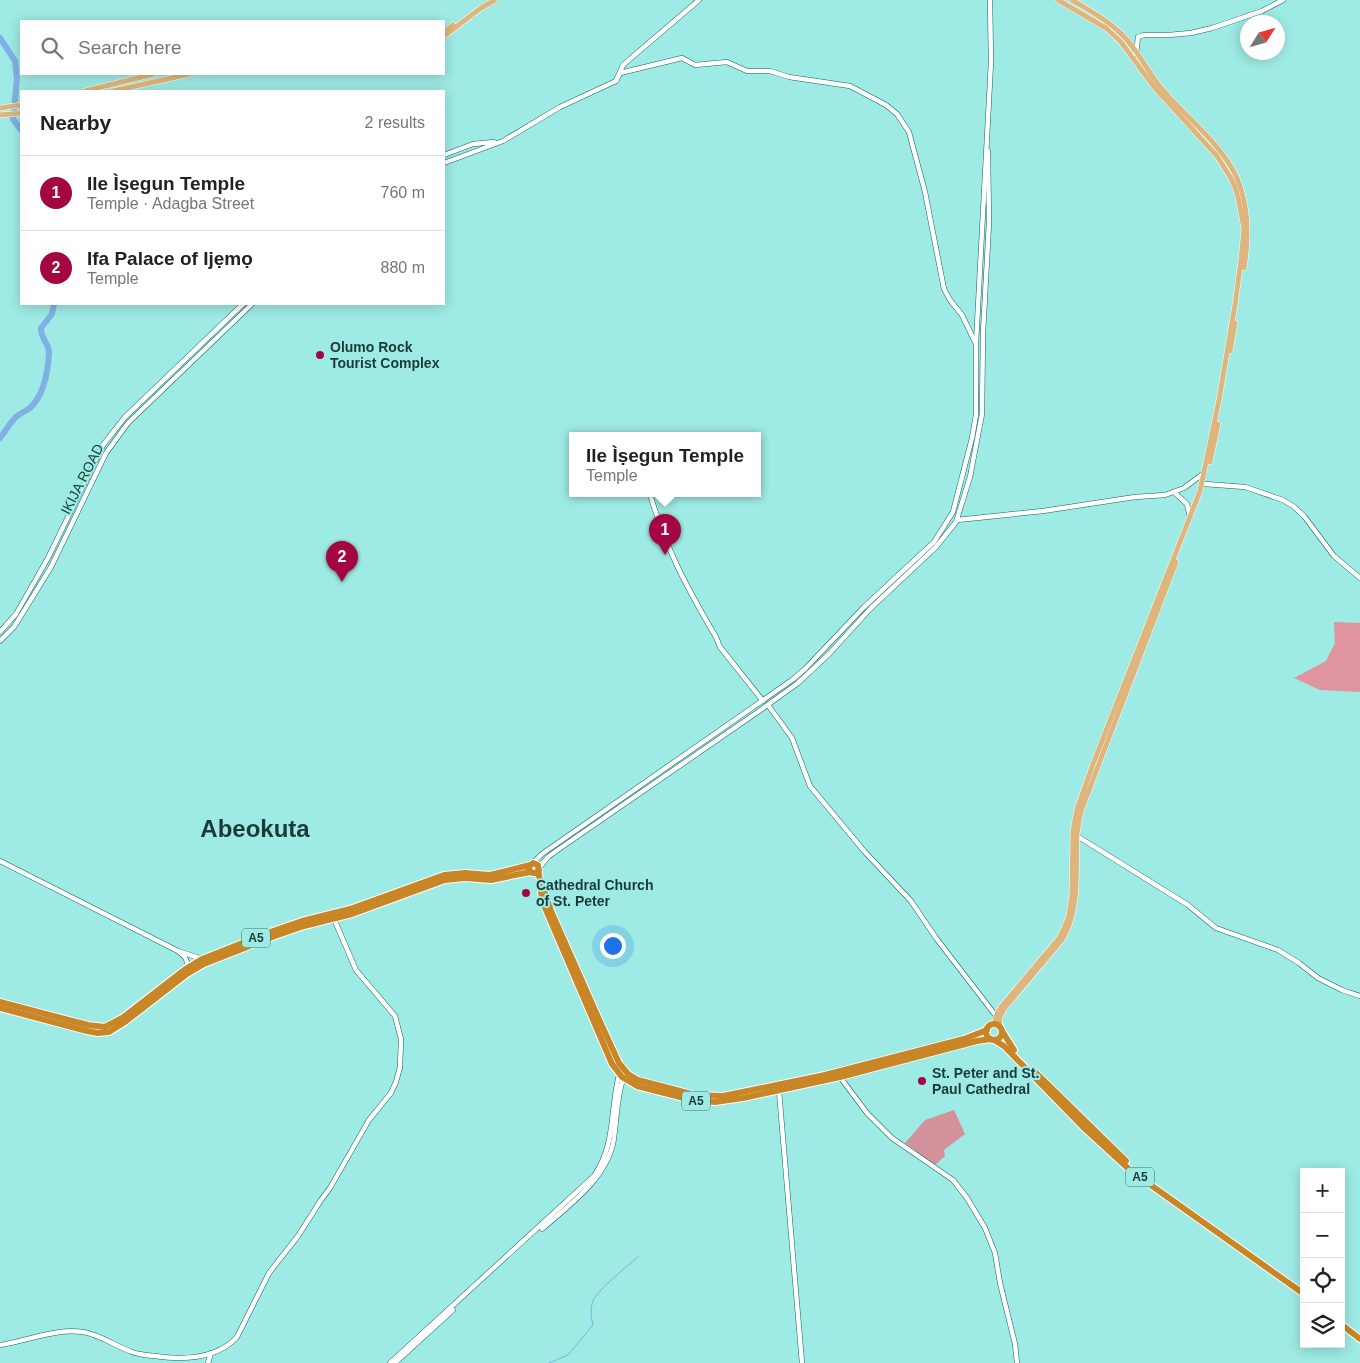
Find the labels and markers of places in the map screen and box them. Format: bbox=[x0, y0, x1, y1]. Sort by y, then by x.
place label: Olumo Rock Tourist Complex bbox=[330, 339, 440, 371]
marker: Olumo Rock Tourist Complex bbox=[314, 349, 326, 361]
pin: 1 bbox=[649, 514, 681, 555]
pin: 2 bbox=[326, 541, 358, 582]
place label: Cathedral Church of St. Peter bbox=[536, 877, 653, 909]
marker: Cathedral Church of St. Peter bbox=[520, 887, 532, 899]
place label: St. Peter and St. Paul Cathedral bbox=[932, 1065, 1039, 1097]
marker: St. Peter and St. Paul Cathedral bbox=[916, 1075, 928, 1087]

